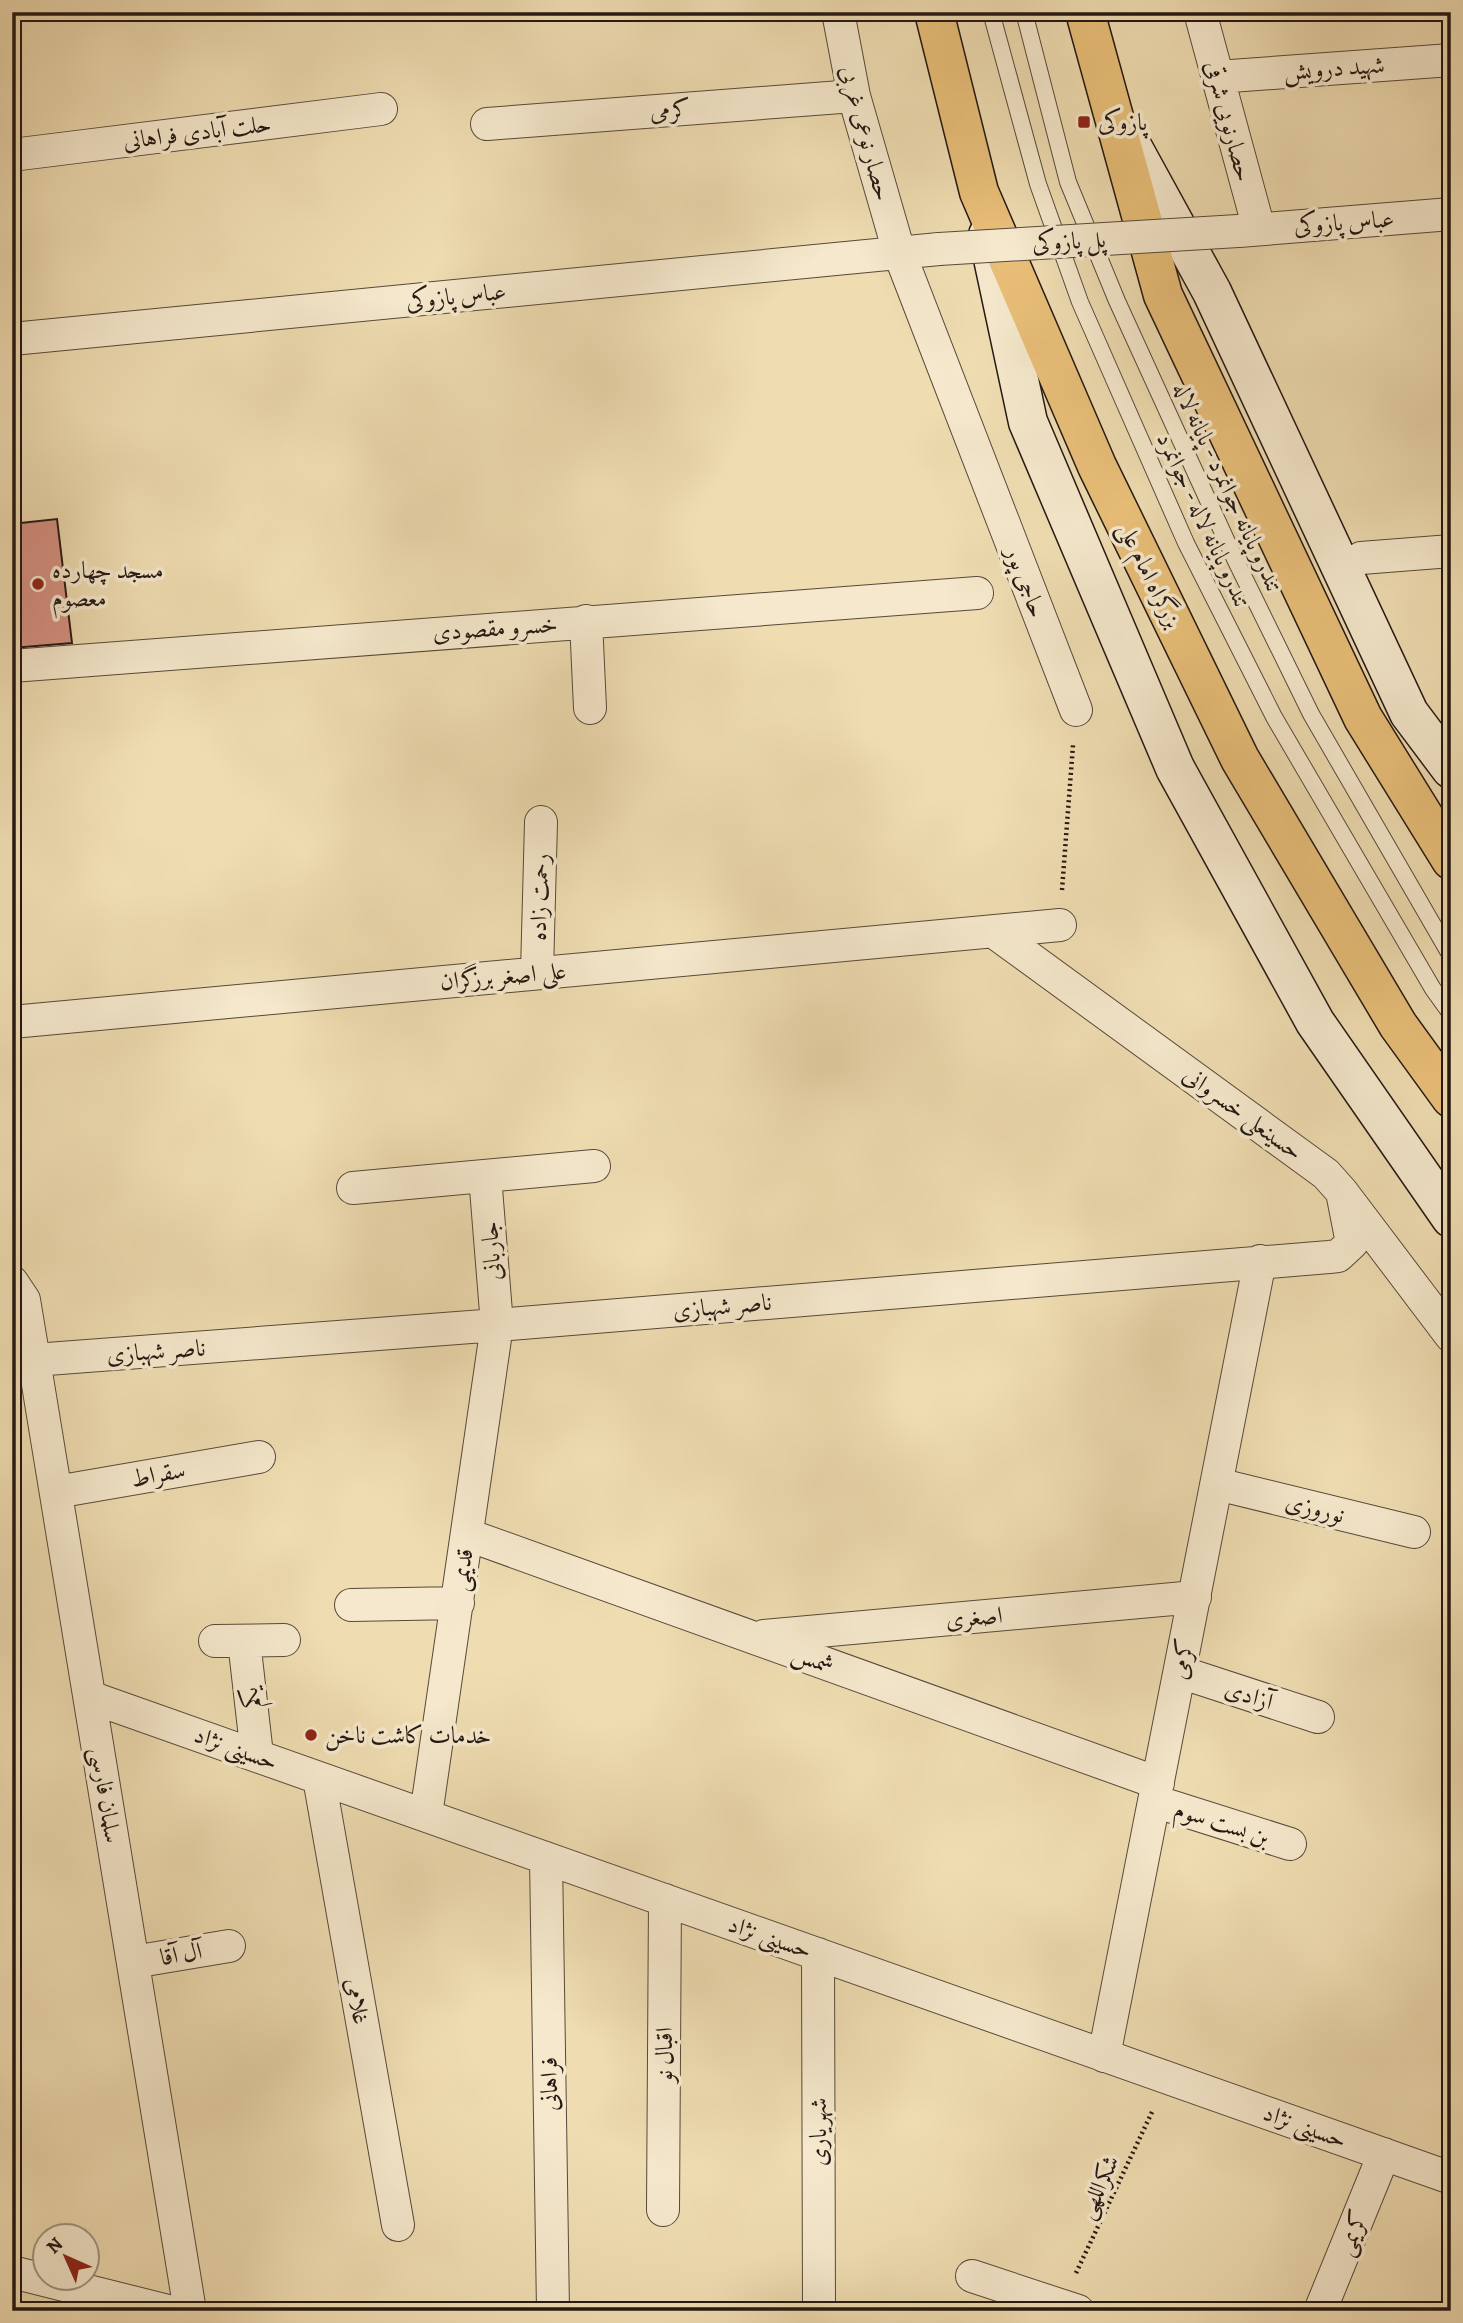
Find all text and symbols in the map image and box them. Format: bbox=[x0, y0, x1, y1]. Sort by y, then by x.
street label: شهید درویش bbox=[1282, 48, 1386, 88]
street label: حصارنویی شرقی bbox=[1198, 57, 1260, 185]
street label: حصار نوعی غربی bbox=[832, 62, 899, 204]
street label: کرمی bbox=[648, 93, 692, 127]
place label: پازوکی bbox=[1098, 106, 1149, 139]
street label: حلت آبادی فراهانی bbox=[121, 107, 273, 157]
marker: پازوکی bbox=[1076, 114, 1092, 130]
street label: عباس پازوکی bbox=[1293, 203, 1395, 242]
street label: پل پازوکی bbox=[1031, 223, 1108, 260]
street label: عباس پازوکی bbox=[404, 275, 508, 318]
street label: تندرو پایانه جوانمرد - پایانه لاله bbox=[1164, 377, 1291, 598]
street label: تندرو پایانه لاله - جوانمرد bbox=[1148, 427, 1259, 613]
street label: بزرگراه امام علی bbox=[1106, 517, 1189, 635]
street label: حاجی پور bbox=[996, 540, 1054, 622]
place label: مسجد چهارده معصوم bbox=[52, 554, 164, 619]
marker: مسجد چهارده معصوم bbox=[30, 576, 46, 592]
street label: خسرو مقصودی bbox=[431, 608, 559, 648]
street label: رحمت زاده bbox=[521, 853, 557, 941]
street label: علی اصغر برزگران bbox=[438, 955, 568, 998]
street label: حسینعلی خسروانی bbox=[1176, 1059, 1309, 1168]
street label: جاربانی bbox=[473, 1220, 509, 1282]
street label: ناصر شهبازی bbox=[671, 1286, 773, 1326]
street label: ناصر شهبازی bbox=[105, 1332, 207, 1370]
street label: سقراط bbox=[128, 1453, 188, 1495]
street label: نوروزی bbox=[1282, 1485, 1348, 1531]
street label: قدیمی bbox=[443, 1547, 482, 1594]
street label: اصغری bbox=[944, 1599, 1004, 1635]
street label: کرمی bbox=[1162, 1636, 1202, 1682]
street label: شمس bbox=[787, 1637, 839, 1681]
street label: آزادی bbox=[1221, 1672, 1280, 1719]
street label: یکم bbox=[233, 1683, 273, 1710]
street label: حسینی نژاد bbox=[190, 1718, 282, 1779]
place label: خدمات کاشت ناخن bbox=[325, 1719, 491, 1751]
marker: خدمات کاشت ناخن bbox=[303, 1727, 319, 1743]
street label: سلمان فارسی bbox=[82, 1745, 129, 1845]
street label: بن بست سوم bbox=[1169, 1793, 1274, 1858]
street label: حسینی نژاد bbox=[724, 1908, 816, 1967]
street label: آل آقا bbox=[157, 1934, 207, 1973]
street label: غلامی bbox=[338, 1975, 378, 2027]
street label: اقبال نو bbox=[648, 2027, 680, 2085]
street label: فراهانی bbox=[533, 2056, 565, 2112]
street label: حسینی نژاد bbox=[1259, 2096, 1351, 2157]
street label: شهریاری bbox=[802, 2098, 834, 2166]
street label: شکراللهی bbox=[1069, 2150, 1128, 2225]
street label: کریمی bbox=[1328, 2205, 1377, 2261]
north arrow bbox=[32, 2222, 102, 2292]
text: N bbox=[41, 2231, 69, 2260]

